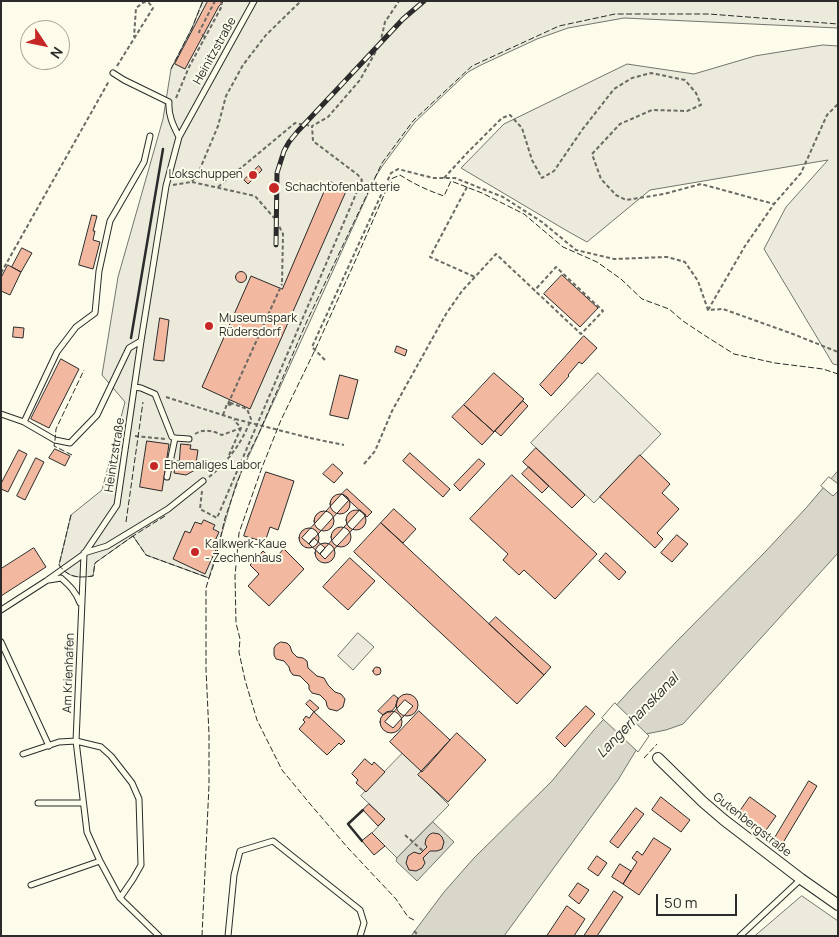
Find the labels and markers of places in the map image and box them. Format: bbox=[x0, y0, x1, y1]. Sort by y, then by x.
place label: Lokschuppen bbox=[169, 168, 243, 182]
marker: Lokschuppen bbox=[247, 169, 259, 181]
marker: Schachtofenbatterie bbox=[267, 181, 281, 195]
place label: Schachtofenbatterie bbox=[285, 181, 400, 195]
place label: Museumspark Rüdersdorf bbox=[219, 312, 297, 340]
marker: Museumspark Rüdersdorf bbox=[203, 320, 215, 332]
place label: Ehemaliges Labor bbox=[164, 459, 261, 473]
marker: Ehemaliges Labor bbox=[148, 460, 160, 472]
place label: Kalkwerk-Kaue - Zechenhaus bbox=[205, 538, 286, 566]
marker: Kalkwerk-Kaue - Zechenhaus bbox=[189, 546, 201, 558]

